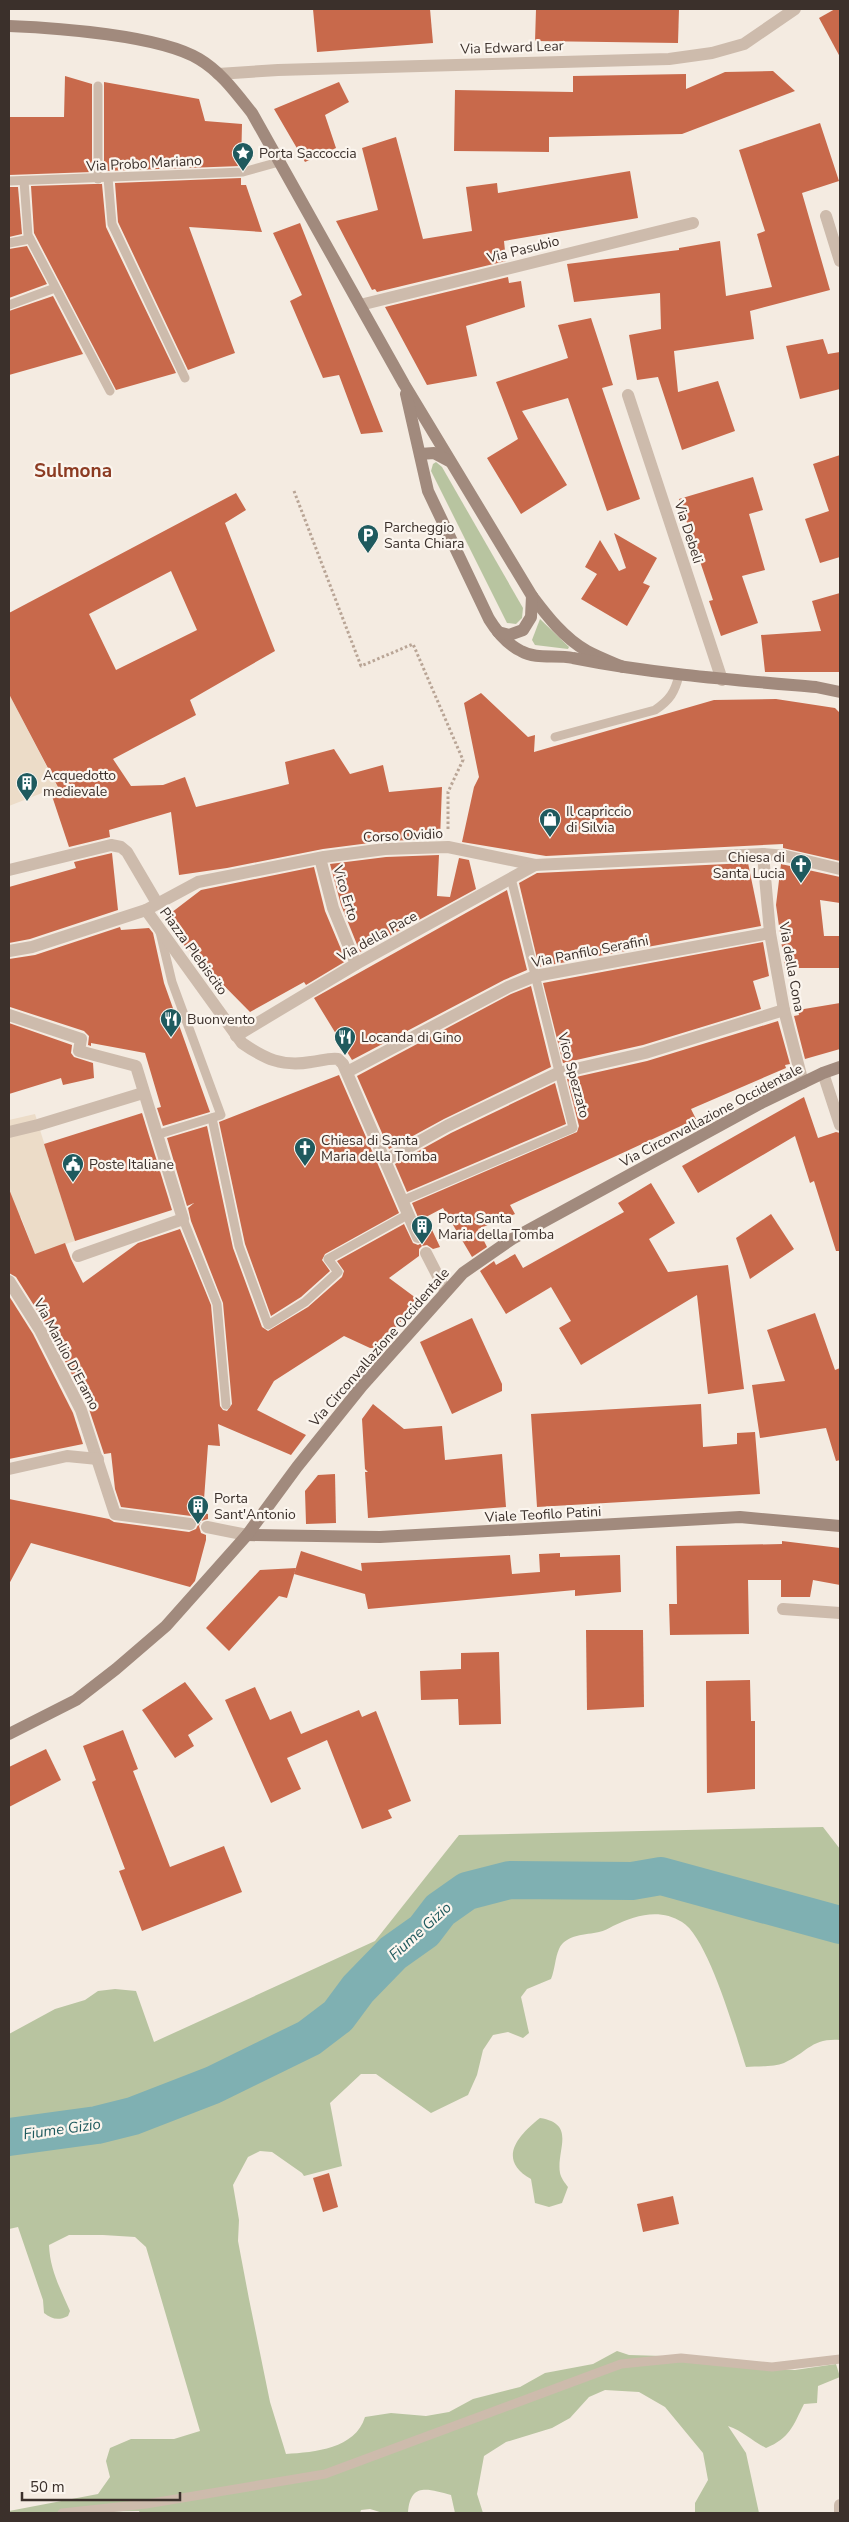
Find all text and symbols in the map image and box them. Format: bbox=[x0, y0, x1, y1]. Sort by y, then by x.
street label: Via Edward Lear bbox=[459, 36, 564, 59]
place icon: Porta Saccoccia bbox=[231, 141, 255, 172]
place label: Porta Saccoccia bbox=[259, 144, 357, 163]
street label: Via Probo Mariano bbox=[85, 151, 202, 176]
street label: Via Pasubio bbox=[484, 231, 561, 268]
district label: Sulmona bbox=[34, 458, 112, 484]
street label: Via Debeli bbox=[669, 497, 708, 566]
place label: Parcheggio Santa Chiara bbox=[384, 518, 464, 553]
parking icon: Parcheggio Santa Chiara bbox=[356, 523, 380, 554]
place label: Acquedotto medievale bbox=[43, 766, 116, 801]
building icon: Acquedotto medievale bbox=[15, 771, 39, 802]
place label: Il capriccio di Silvia bbox=[566, 802, 632, 837]
shop icon: Il capriccio di Silvia bbox=[538, 807, 562, 838]
street label: Corso Ovidio bbox=[362, 824, 444, 847]
place label: Chiesa di Santa Lucia bbox=[713, 848, 785, 883]
church icon: Chiesa di Santa Lucia bbox=[789, 853, 813, 884]
street label: Vico Erto bbox=[328, 862, 363, 923]
street label: Piazza Plebiscito bbox=[155, 904, 232, 999]
street label: Via della Pace bbox=[333, 907, 421, 967]
street label: Via della Cona bbox=[774, 920, 809, 1014]
street label: Via Panfilo Serafini bbox=[529, 931, 650, 972]
restaurant icon: Buonvento bbox=[159, 1007, 183, 1038]
place label: Buonvento bbox=[187, 1010, 255, 1029]
restaurant icon: Locanda di Gino bbox=[333, 1025, 357, 1056]
place label: Locanda di Gino bbox=[361, 1028, 462, 1047]
street label: Vico Spezzato bbox=[553, 1029, 594, 1120]
street label: Via Circonvallazione Occidentale bbox=[616, 1059, 806, 1172]
place label: Chiesa di Santa Maria della Tomba bbox=[321, 1131, 437, 1166]
church icon: Chiesa di Santa Maria della Tomba bbox=[293, 1136, 317, 1167]
public building icon: Poste Italiane bbox=[61, 1152, 85, 1183]
place label: Poste Italiane bbox=[89, 1155, 174, 1174]
place label: Porta Santa Maria della Tomba bbox=[438, 1209, 554, 1244]
building icon: Porta Santa Maria della Tomba bbox=[410, 1214, 434, 1245]
street label: Via Circonvallazione Occidentale bbox=[304, 1264, 454, 1431]
street label: Via Manlio D'Eramo bbox=[29, 1294, 104, 1414]
place label: Porta Sant'Antonio bbox=[214, 1489, 296, 1524]
building icon: Porta Sant'Antonio bbox=[186, 1494, 210, 1525]
street label: Viale Teofilo Patini bbox=[483, 1502, 602, 1527]
water label: Fiume Gizio bbox=[384, 1897, 456, 1965]
water label: Fiume Gizio bbox=[22, 2114, 102, 2144]
scale bar bbox=[22, 2470, 180, 2502]
text: 50 m bbox=[30, 2477, 65, 2497]

